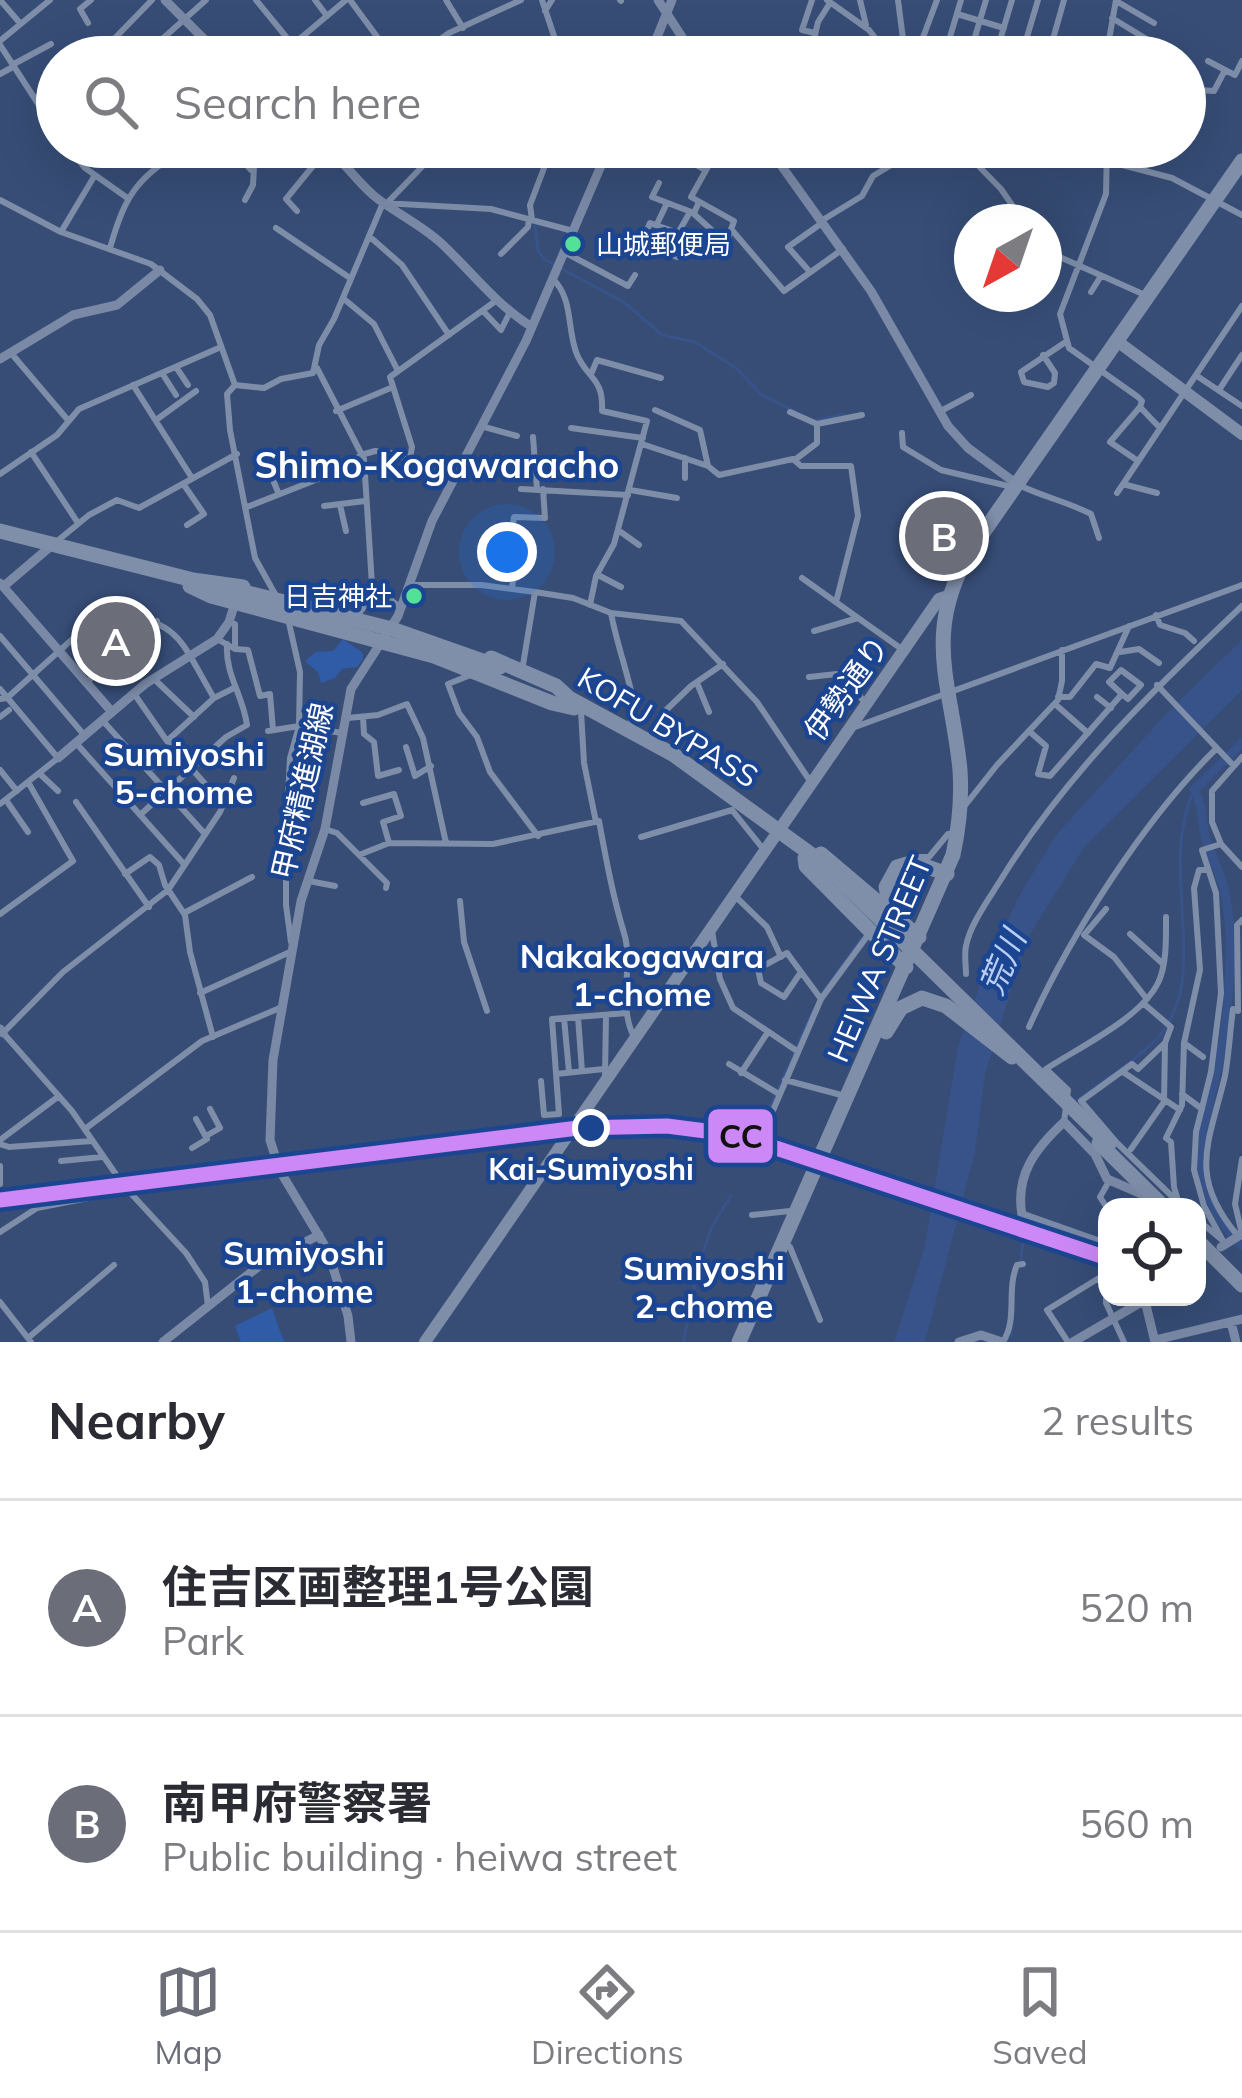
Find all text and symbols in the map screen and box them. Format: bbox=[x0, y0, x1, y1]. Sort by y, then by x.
search box bbox=[36, 36, 1206, 168]
icon: search bbox=[78, 69, 144, 135]
text: Search here bbox=[174, 74, 421, 130]
north arrow bbox=[954, 204, 1062, 312]
place label: 山城郵便局 bbox=[596, 227, 731, 261]
marker: 山城郵便局 bbox=[562, 233, 584, 255]
district label: Shimo-Kogawaracho bbox=[255, 442, 619, 487]
pin: B bbox=[905, 491, 983, 581]
your location bbox=[477, 522, 537, 582]
place label: 日吉神社 bbox=[284, 579, 392, 613]
marker: 日吉神社 bbox=[403, 585, 425, 607]
pin: A bbox=[77, 596, 155, 686]
street label: 伊勢通り bbox=[795, 628, 897, 748]
street label: KOFU BYPASS bbox=[571, 658, 765, 796]
street label: 甲府精進湖線 bbox=[263, 699, 341, 883]
district label: Sumiyoshi 5-chome bbox=[103, 733, 265, 812]
street label: HEIWA STREET bbox=[819, 850, 939, 1068]
water label: 荒川 bbox=[970, 921, 1035, 1000]
district label: Nakakogawara 1-chome bbox=[520, 935, 764, 1014]
line badge: CC bbox=[706, 1107, 775, 1165]
marker: Kai-Sumiyoshi bbox=[574, 1111, 608, 1145]
text: CC bbox=[719, 1115, 763, 1156]
place label: Kai-Sumiyoshi bbox=[488, 1150, 694, 1188]
map controls bbox=[1098, 1198, 1206, 1306]
button: locate bbox=[1098, 1198, 1206, 1306]
district label: Sumiyoshi 1-chome bbox=[223, 1232, 385, 1311]
district label: Sumiyoshi 2-chome bbox=[623, 1247, 785, 1326]
text: Nearby bbox=[48, 1388, 225, 1452]
text: 2 results bbox=[1041, 1396, 1194, 1445]
text: 住吉区画整理1号公園 bbox=[162, 1558, 594, 1614]
text: A bbox=[72, 1583, 102, 1632]
text: 520 m bbox=[1079, 1583, 1194, 1632]
text: Park bbox=[162, 1616, 244, 1665]
text: 南甲府警察署 bbox=[162, 1774, 432, 1830]
text: B bbox=[74, 1799, 100, 1848]
text: 560 m bbox=[1079, 1799, 1194, 1848]
text: Public building · heiwa street bbox=[162, 1832, 677, 1881]
tab: Map bbox=[154, 1959, 222, 2072]
tab: Directions bbox=[531, 1959, 684, 2072]
tab: Saved bbox=[992, 1959, 1088, 2072]

